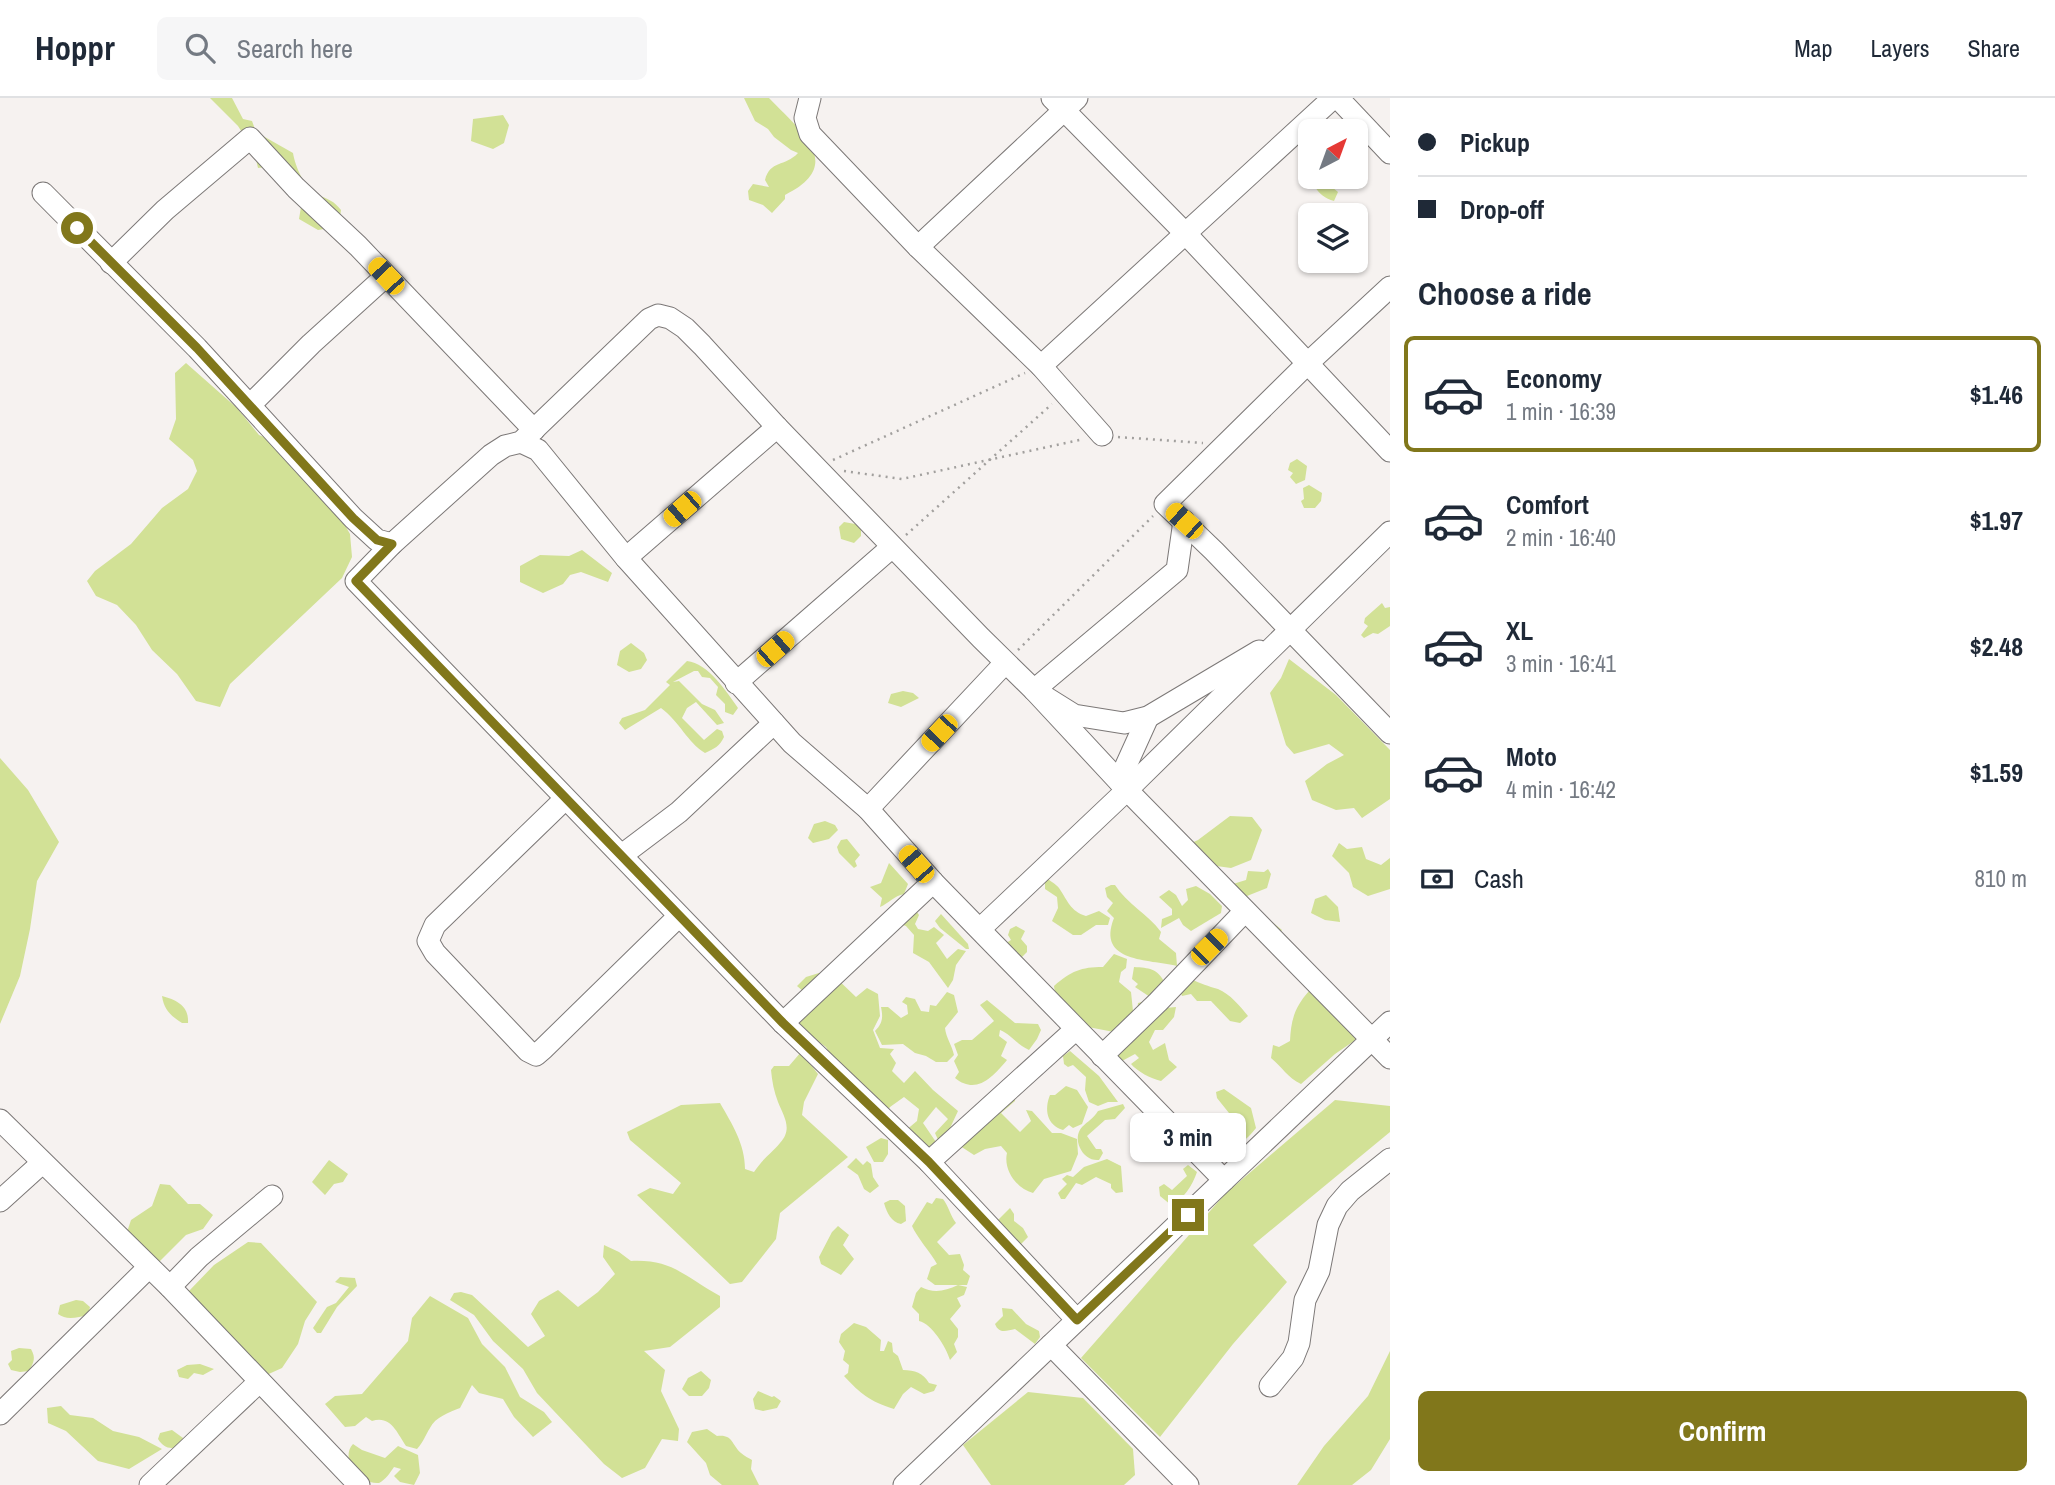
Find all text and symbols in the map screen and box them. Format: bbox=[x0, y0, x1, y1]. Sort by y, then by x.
search box bbox=[157, 17, 647, 80]
text: Hoppr bbox=[35, 26, 115, 70]
icon: search bbox=[181, 29, 219, 67]
text: Search here bbox=[237, 31, 353, 66]
text: Map bbox=[1794, 32, 1832, 64]
text: Layers bbox=[1870, 32, 1929, 64]
text: Share bbox=[1967, 32, 2020, 64]
north arrow bbox=[1298, 119, 1368, 189]
map controls bbox=[1298, 119, 1368, 273]
text: Pickup bbox=[1460, 125, 1530, 160]
text: Drop-off bbox=[1460, 192, 1544, 227]
button: layers bbox=[1298, 203, 1368, 273]
route start bbox=[61, 212, 93, 244]
car bbox=[364, 253, 409, 299]
text: Choose a ride bbox=[1418, 272, 1592, 315]
text: Economy bbox=[1506, 361, 1602, 396]
icon: car bbox=[1422, 363, 1485, 426]
text: $1.46 bbox=[1970, 377, 2023, 412]
text: 1 min · 16:39 bbox=[1506, 396, 1616, 427]
car bbox=[660, 487, 705, 531]
text: Comfort bbox=[1506, 487, 1589, 522]
icon: car bbox=[1422, 489, 1485, 552]
car bbox=[1162, 499, 1207, 543]
text: $1.97 bbox=[1970, 503, 2023, 538]
text: 2 min · 16:40 bbox=[1506, 522, 1616, 553]
text: XL bbox=[1506, 613, 1533, 648]
icon: car bbox=[1422, 615, 1485, 678]
car bbox=[753, 627, 798, 671]
text: $2.48 bbox=[1970, 629, 2023, 664]
text: 3 min · 16:41 bbox=[1506, 648, 1616, 679]
car bbox=[917, 710, 962, 756]
text: Moto bbox=[1506, 739, 1557, 774]
icon: car bbox=[1422, 741, 1485, 804]
text: $1.59 bbox=[1970, 755, 2023, 790]
text: 4 min · 16:42 bbox=[1506, 774, 1616, 805]
car bbox=[895, 841, 938, 887]
icon: cash bbox=[1418, 860, 1456, 898]
text: Cash bbox=[1474, 861, 1524, 896]
text: 810 m bbox=[1975, 863, 2027, 894]
car bbox=[1187, 925, 1232, 969]
callout: 3 min bbox=[1130, 1114, 1246, 1162]
text: 3 min bbox=[1163, 1122, 1213, 1153]
route end bbox=[1172, 1199, 1204, 1231]
button: Confirm bbox=[1418, 1391, 2027, 1471]

